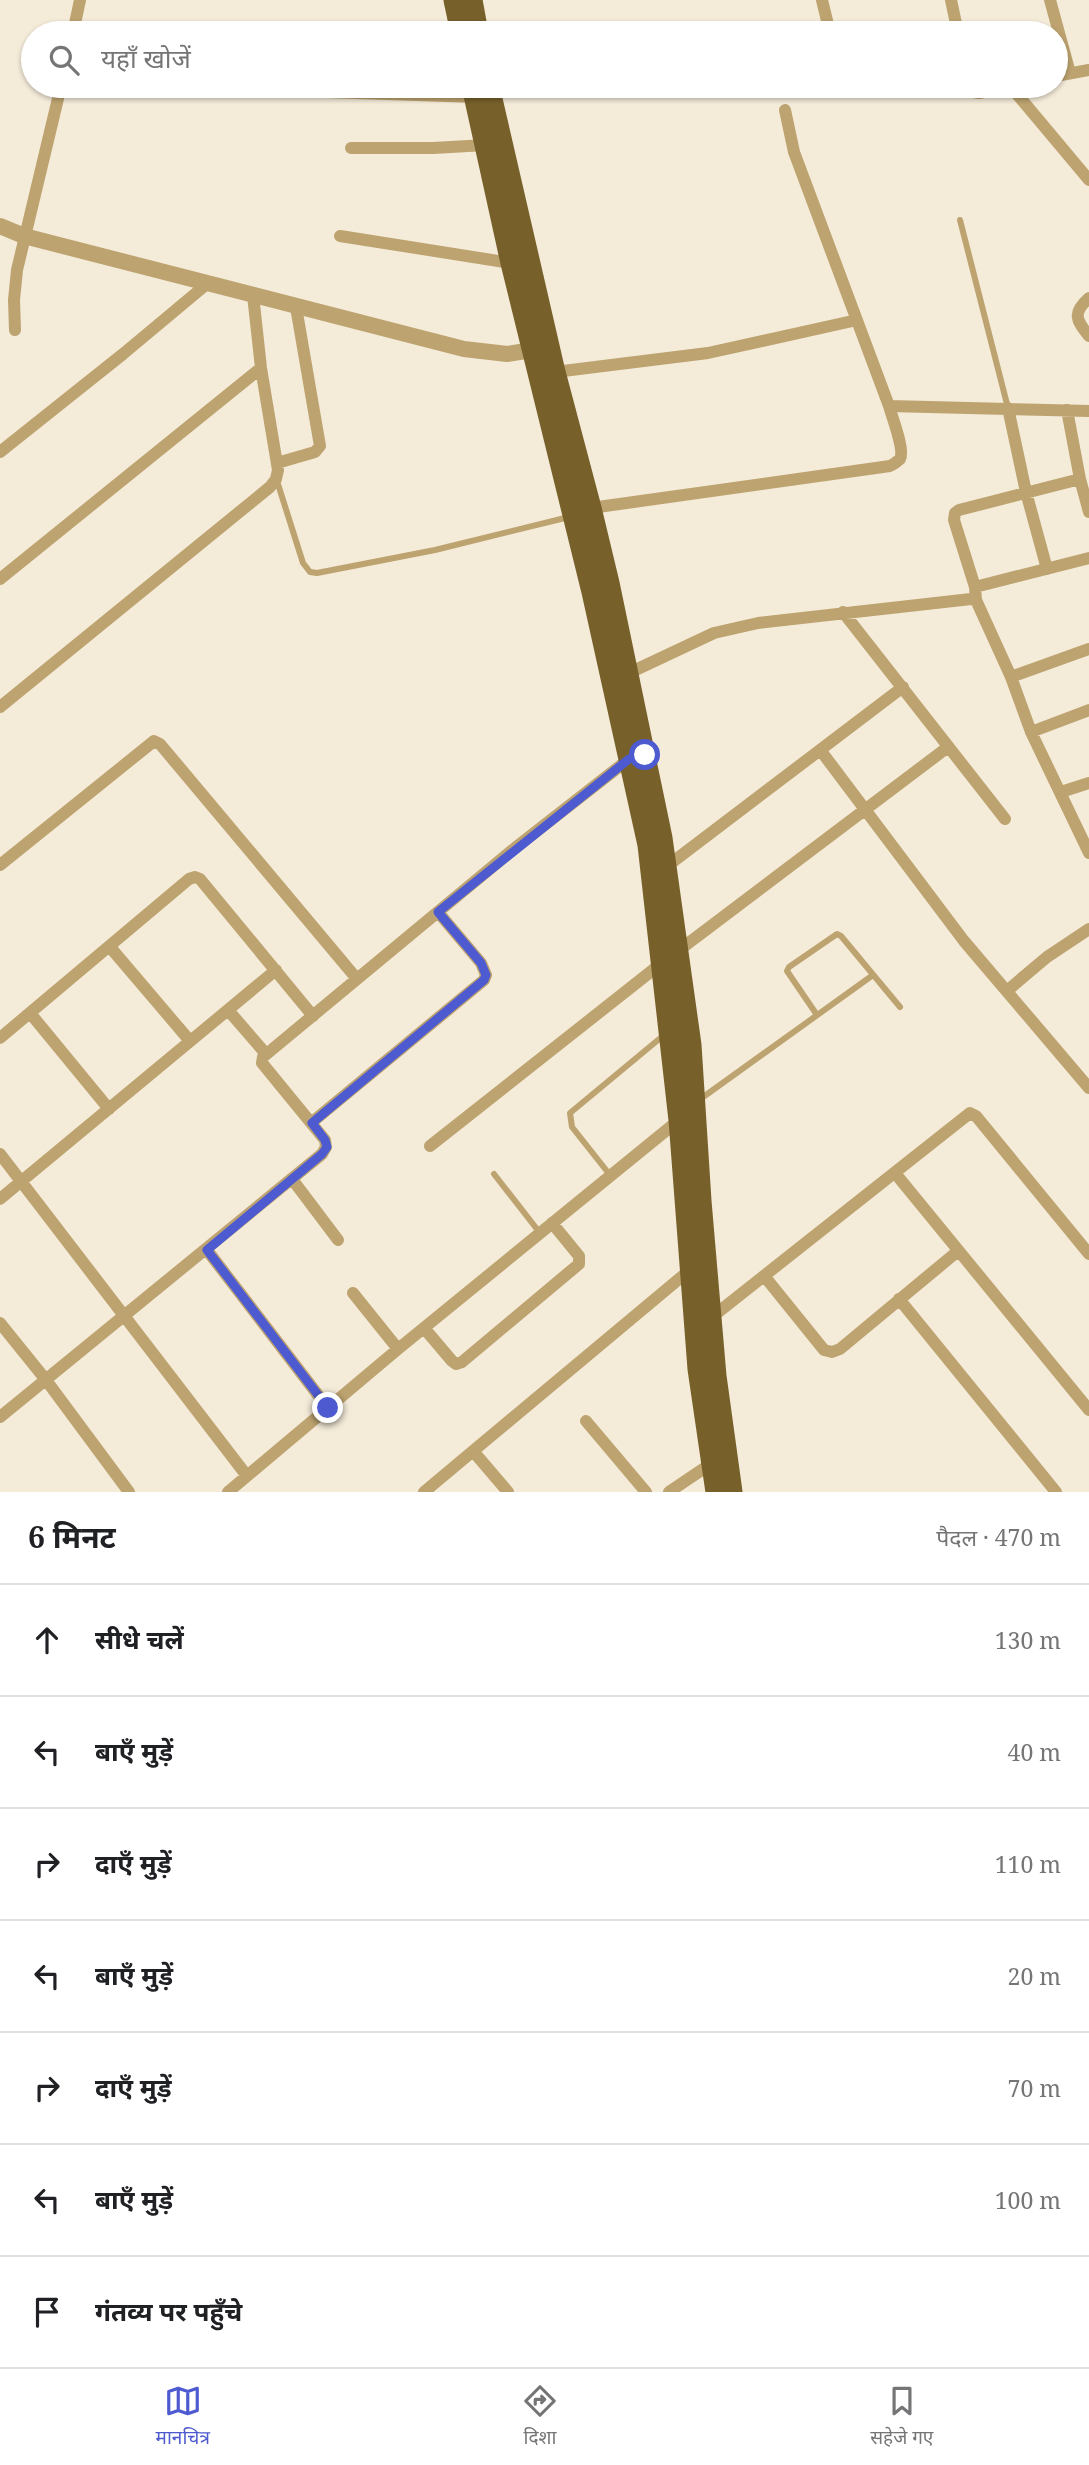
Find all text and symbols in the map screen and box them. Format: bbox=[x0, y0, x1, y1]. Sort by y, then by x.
search box bbox=[21, 21, 1068, 98]
text: यहाँ खोजें bbox=[101, 40, 191, 76]
icon: search bbox=[45, 41, 83, 79]
route start bbox=[629, 739, 660, 770]
route end bbox=[312, 1392, 343, 1423]
text: 6 मिनट bbox=[28, 1516, 116, 1557]
text: पैदल · 470 m bbox=[936, 1521, 1061, 1553]
icon: ahead bbox=[28, 1621, 66, 1659]
text: सीधे चलें bbox=[95, 1621, 184, 1657]
text: 130 m bbox=[995, 1624, 1061, 1656]
icon: left bbox=[28, 1733, 66, 1771]
text: बाएँ मुड़ें bbox=[95, 1733, 173, 1769]
text: 40 m bbox=[1008, 1736, 1061, 1768]
icon: right bbox=[28, 1845, 66, 1883]
text: दाएँ मुड़ें bbox=[95, 1845, 172, 1881]
text: 110 m bbox=[995, 1848, 1061, 1880]
icon: left bbox=[28, 1957, 66, 1995]
text: बाएँ मुड़ें bbox=[95, 1957, 173, 1993]
text: 20 m bbox=[1008, 1960, 1061, 1992]
icon: right bbox=[28, 2069, 66, 2107]
text: दाएँ मुड़ें bbox=[95, 2069, 172, 2105]
text: 70 m bbox=[1008, 2072, 1061, 2104]
icon: left bbox=[28, 2181, 66, 2219]
text: बाएँ मुड़ें bbox=[95, 2181, 173, 2217]
text: 100 m bbox=[995, 2184, 1061, 2216]
icon: arrive bbox=[28, 2293, 66, 2331]
text: गंतव्य पर पहुँचे bbox=[95, 2293, 242, 2329]
tab: मानचित्र bbox=[156, 2382, 210, 2452]
tab: दिशा bbox=[521, 2382, 559, 2452]
tab: सहेजे गए bbox=[870, 2382, 933, 2452]

